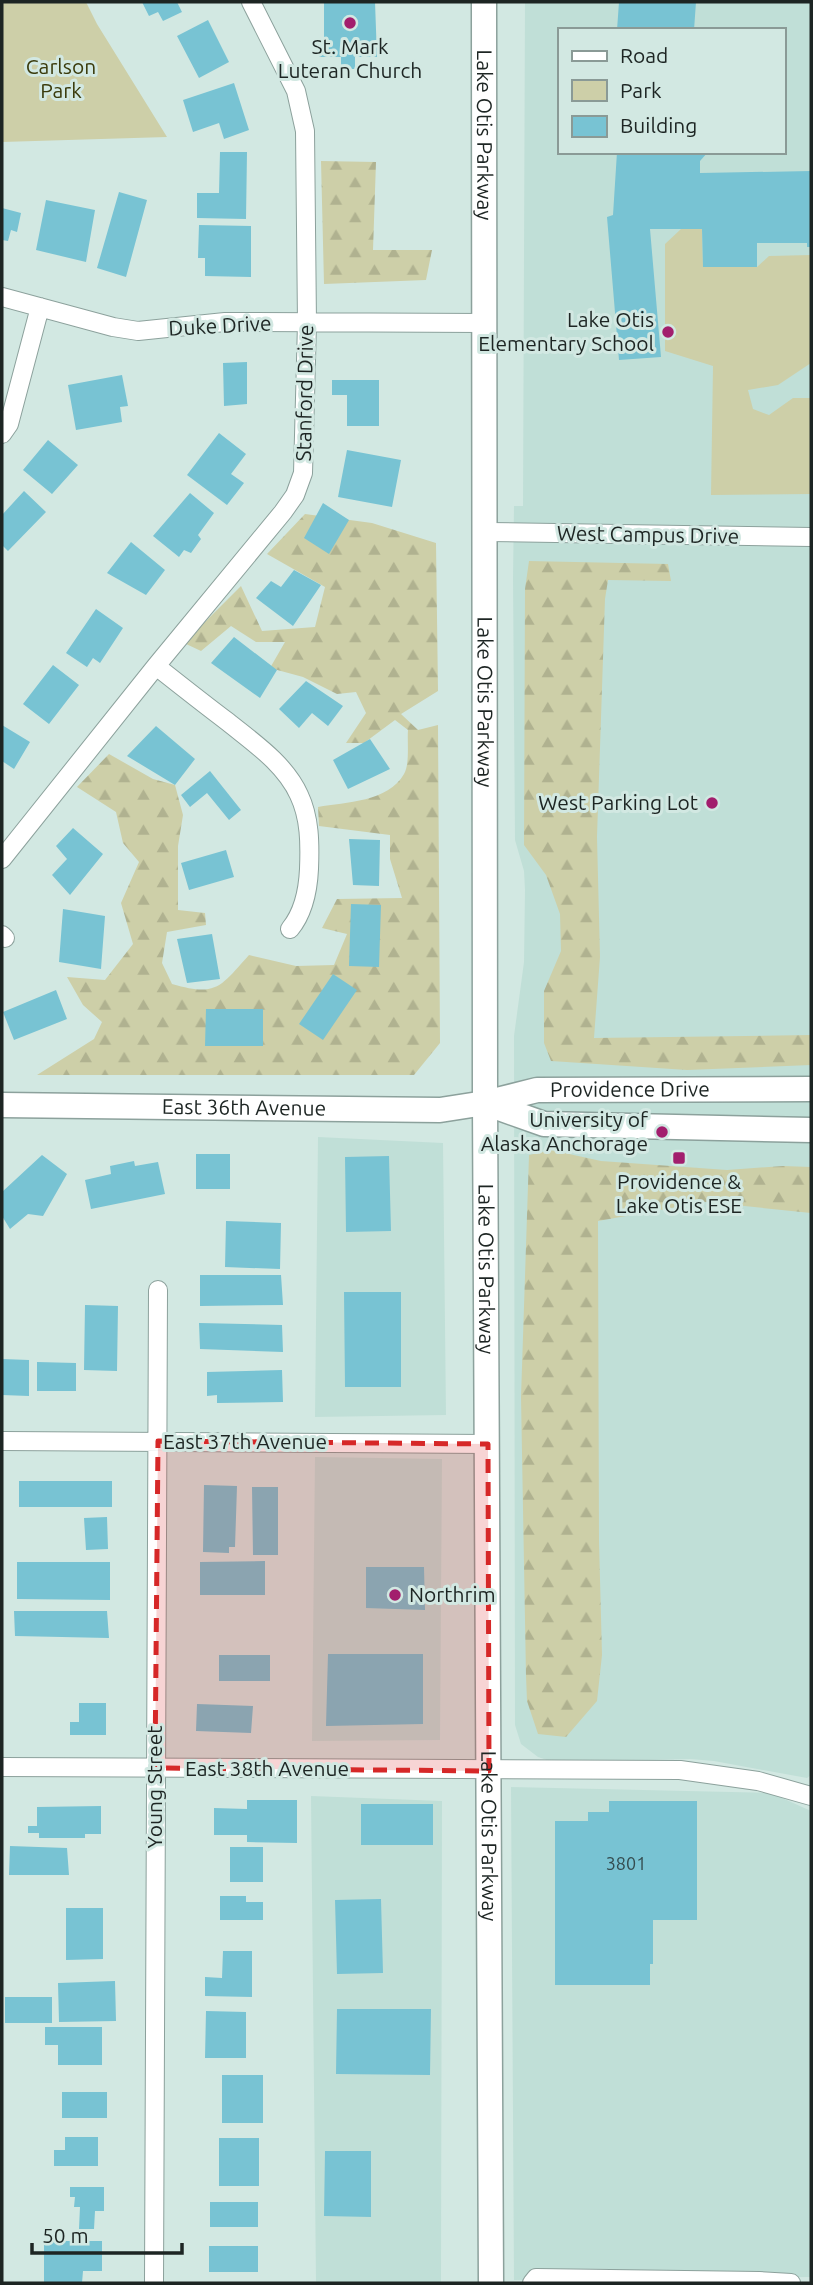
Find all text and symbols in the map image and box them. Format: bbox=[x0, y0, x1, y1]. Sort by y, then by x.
marker: St. Mark Luteran Church bbox=[342, 15, 358, 31]
legend bbox=[558, 28, 785, 154]
place label: St. Mark Luteran Church bbox=[278, 34, 422, 82]
text: Road bbox=[620, 43, 668, 67]
street label: Lake Otis Parkway bbox=[473, 50, 497, 220]
park label: Carlson Park bbox=[26, 54, 96, 102]
text: Park bbox=[620, 78, 662, 102]
text: Building bbox=[620, 113, 697, 137]
place label: Lake Otis Elementary School bbox=[478, 307, 654, 355]
street label: Duke Drive bbox=[168, 310, 272, 340]
street label: Stanford Drive bbox=[291, 324, 317, 462]
marker: Lake Otis Elementary School bbox=[660, 324, 676, 340]
street label: West Campus Drive bbox=[557, 520, 739, 548]
street label: Lake Otis Parkway bbox=[474, 617, 498, 787]
place label: West Parking Lot bbox=[538, 790, 698, 814]
marker: West Parking Lot bbox=[704, 795, 720, 811]
street label: Providence Drive bbox=[550, 1076, 710, 1101]
street label: East 36th Avenue bbox=[162, 1094, 326, 1120]
place label: University of Alaska Anchorage bbox=[481, 1107, 649, 1155]
marker: University of Alaska Anchorage bbox=[654, 1124, 670, 1140]
marker: Providence & Lake Otis ESE bbox=[671, 1150, 687, 1166]
place label: Providence & Lake Otis ESE bbox=[616, 1169, 742, 1217]
street label: Lake Otis Parkway bbox=[474, 1184, 499, 1354]
street label: East 37th Avenue bbox=[163, 1429, 327, 1453]
place label: Northrim bbox=[409, 1582, 496, 1606]
marker: Northrim bbox=[387, 1587, 403, 1603]
street label: Young Street bbox=[142, 1725, 166, 1849]
street label: Lake Otis Parkway bbox=[477, 1751, 502, 1921]
street label: East 38th Avenue bbox=[185, 1756, 349, 1780]
house number: 3801 bbox=[606, 1853, 646, 1873]
scale bar bbox=[32, 2212, 182, 2256]
text: 50 m bbox=[42, 2223, 89, 2247]

